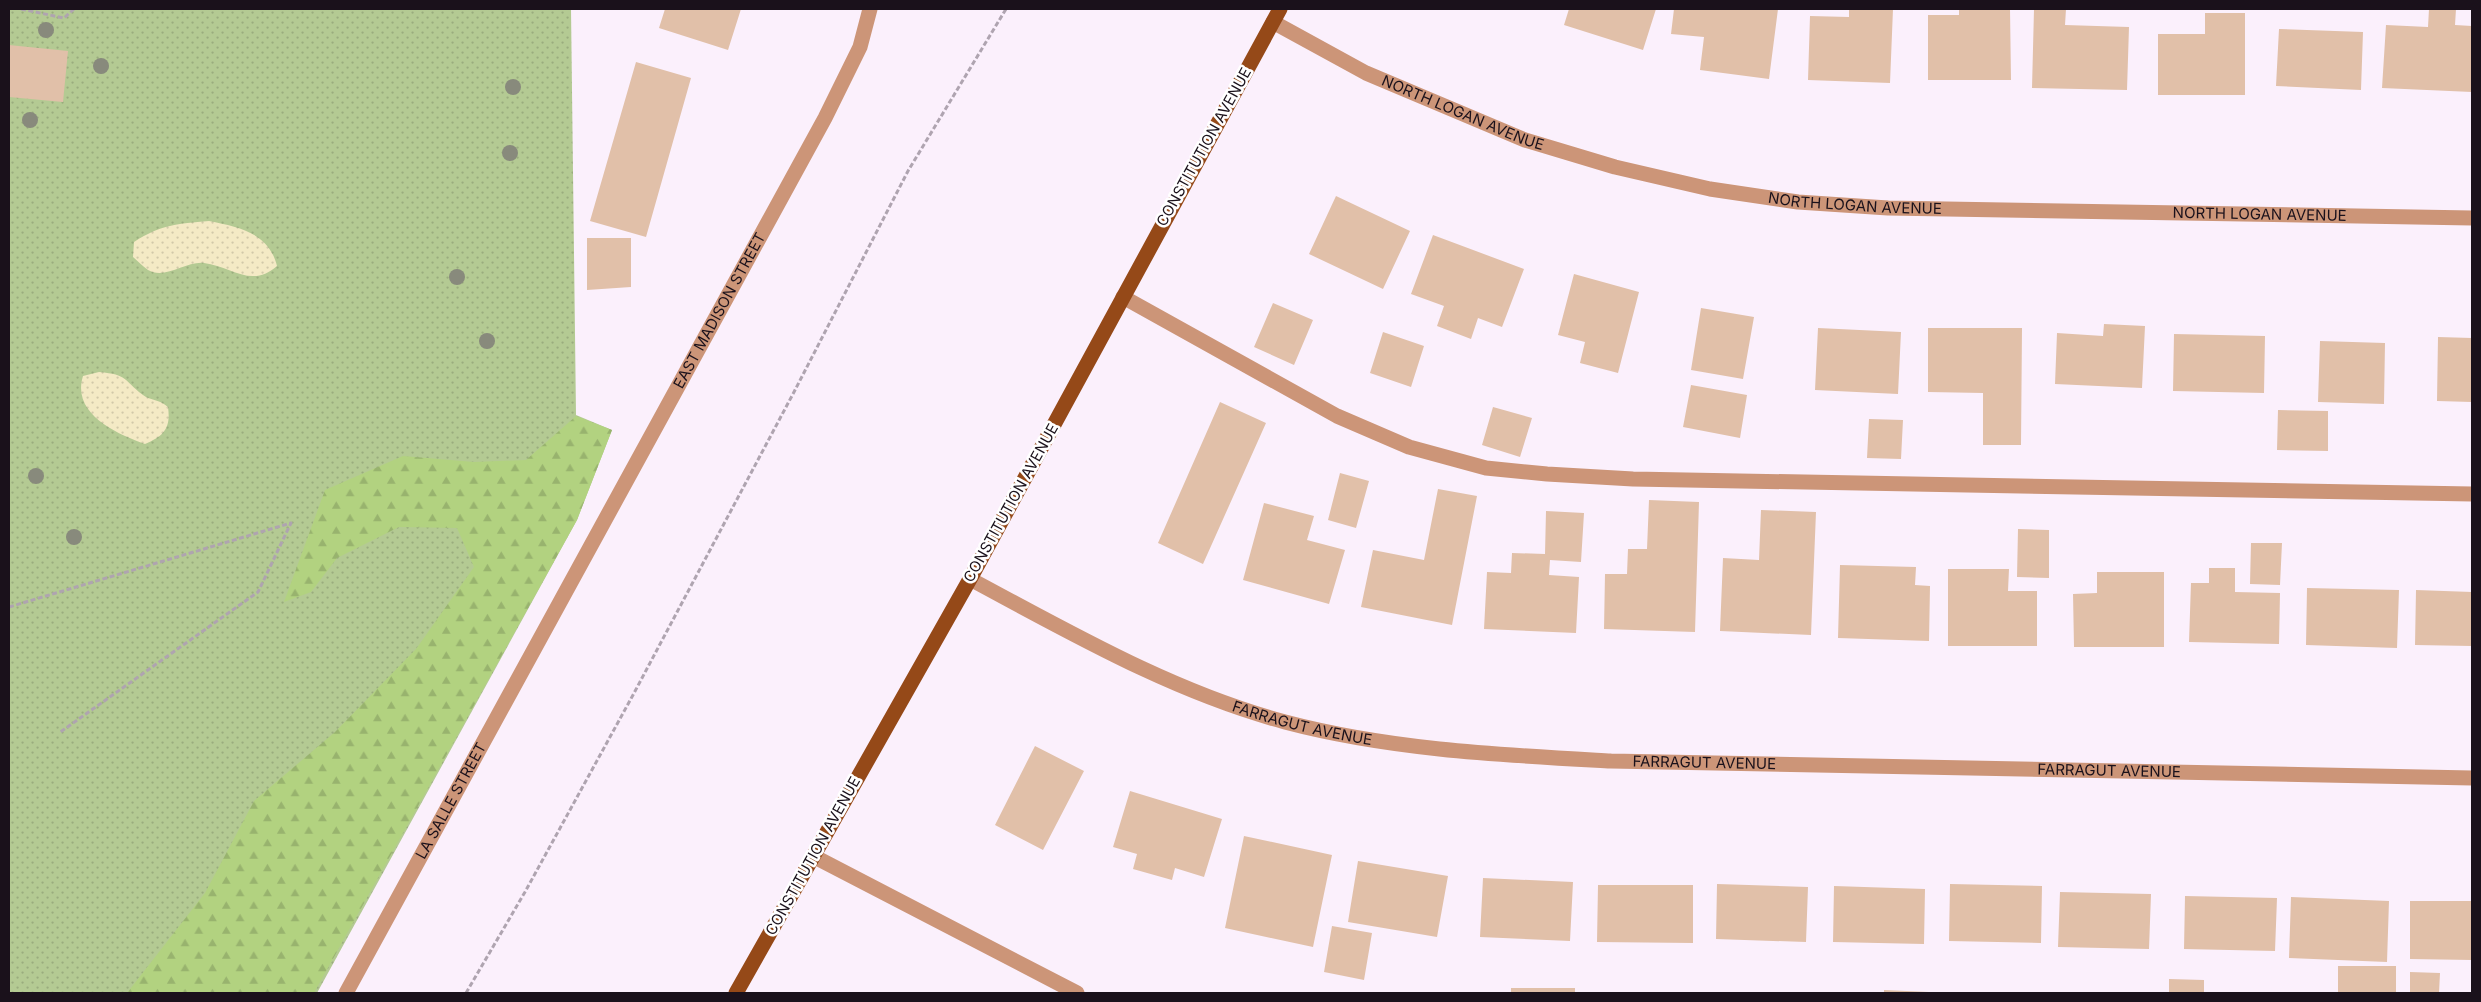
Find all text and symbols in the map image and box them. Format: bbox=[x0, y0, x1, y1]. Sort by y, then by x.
street label: CONSTITUTION AVENUE bbox=[1152, 64, 1255, 230]
street label: NORTH LOGAN AVENUE bbox=[1379, 71, 1546, 154]
street label: NORTH LOGAN AVENUE bbox=[1767, 188, 1942, 218]
street label: NORTH LOGAN AVENUE bbox=[2173, 203, 2347, 225]
street label: EAST MADISON STREET bbox=[669, 229, 770, 392]
street label: CONSTITUTION AVENUE bbox=[959, 420, 1062, 586]
street label: FARRAGUT AVENUE bbox=[1230, 696, 1374, 749]
street label: LA SALLE STREET bbox=[411, 739, 490, 862]
street label: FARRAGUT AVENUE bbox=[1632, 751, 1776, 773]
street label: FARRAGUT AVENUE bbox=[2037, 759, 2181, 781]
street label: CONSTITUTION AVENUE bbox=[761, 773, 864, 939]

